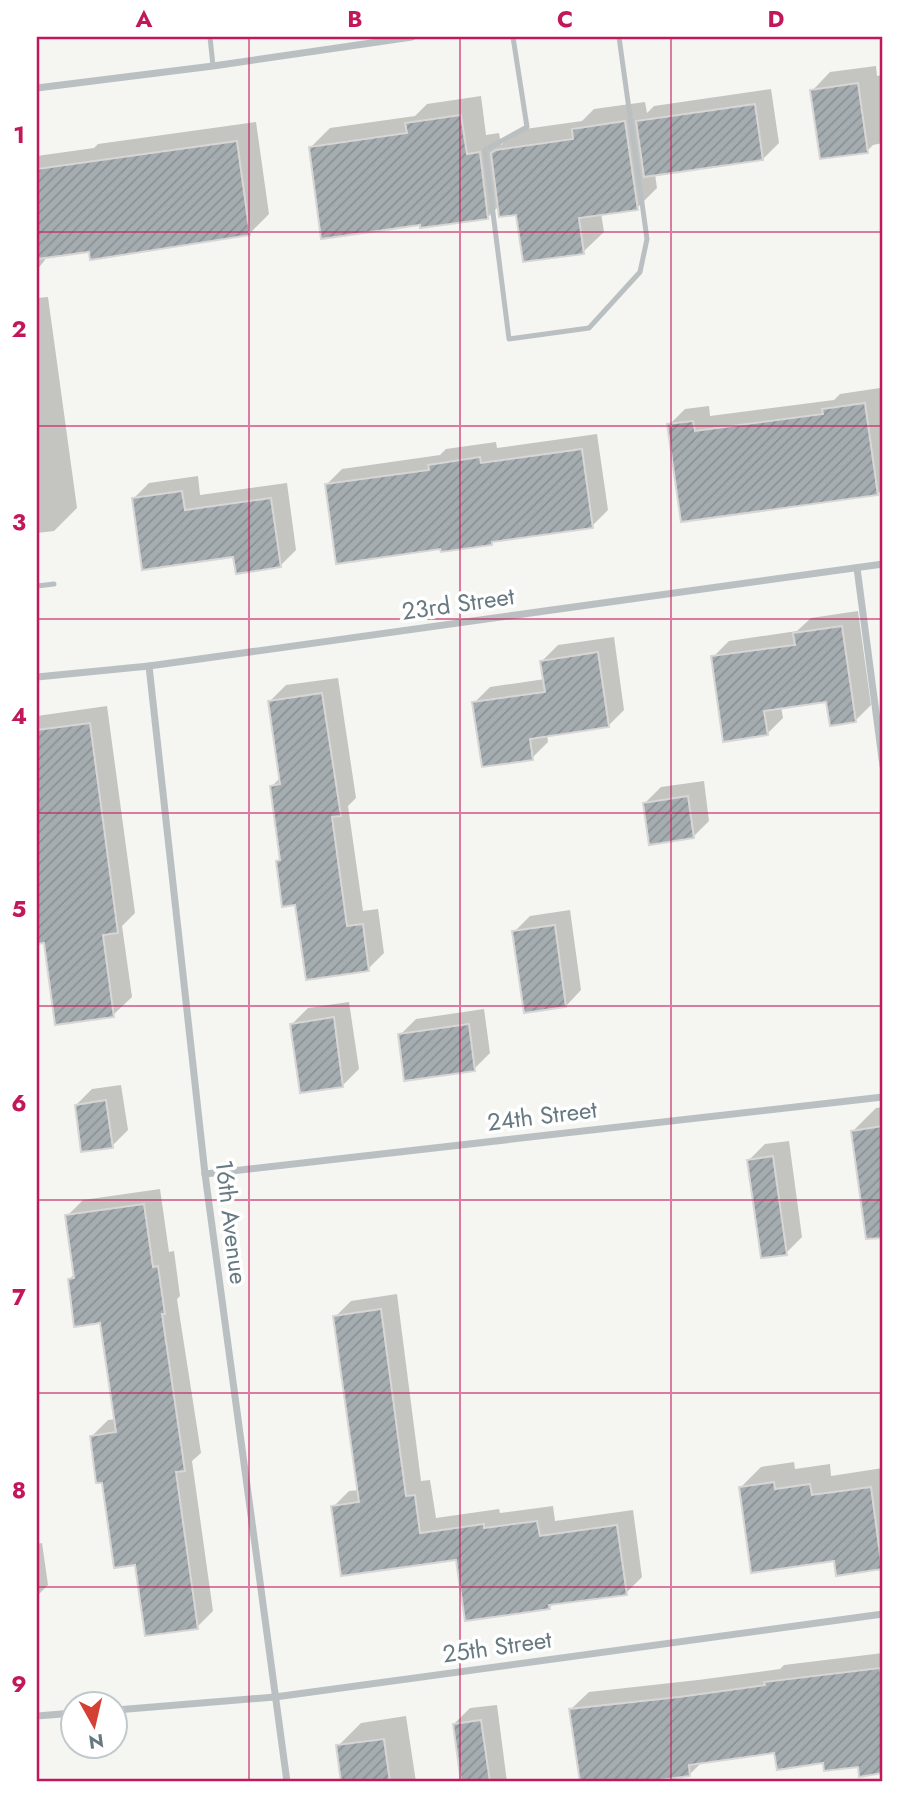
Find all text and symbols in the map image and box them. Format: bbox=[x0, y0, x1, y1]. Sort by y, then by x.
text: A bbox=[135, 2, 153, 36]
text: B bbox=[347, 2, 363, 36]
text: C bbox=[557, 2, 573, 36]
text: D bbox=[768, 2, 785, 36]
text: 1 bbox=[13, 118, 25, 152]
text: 2 bbox=[11, 312, 27, 346]
text: 3 bbox=[12, 505, 26, 539]
street label: 23rd Street bbox=[399, 578, 517, 629]
text: 4 bbox=[11, 699, 27, 733]
text: 5 bbox=[12, 892, 26, 926]
text: 6 bbox=[11, 1086, 27, 1120]
street label: 24th Street bbox=[485, 1091, 599, 1140]
street label: 16th Avenue bbox=[207, 1158, 256, 1286]
text: 7 bbox=[12, 1280, 26, 1314]
text: 8 bbox=[12, 1473, 26, 1507]
street label: 25th Street bbox=[440, 1621, 554, 1671]
text: 9 bbox=[11, 1667, 27, 1701]
north arrow bbox=[60, 1689, 130, 1759]
text: N bbox=[87, 1727, 106, 1756]

